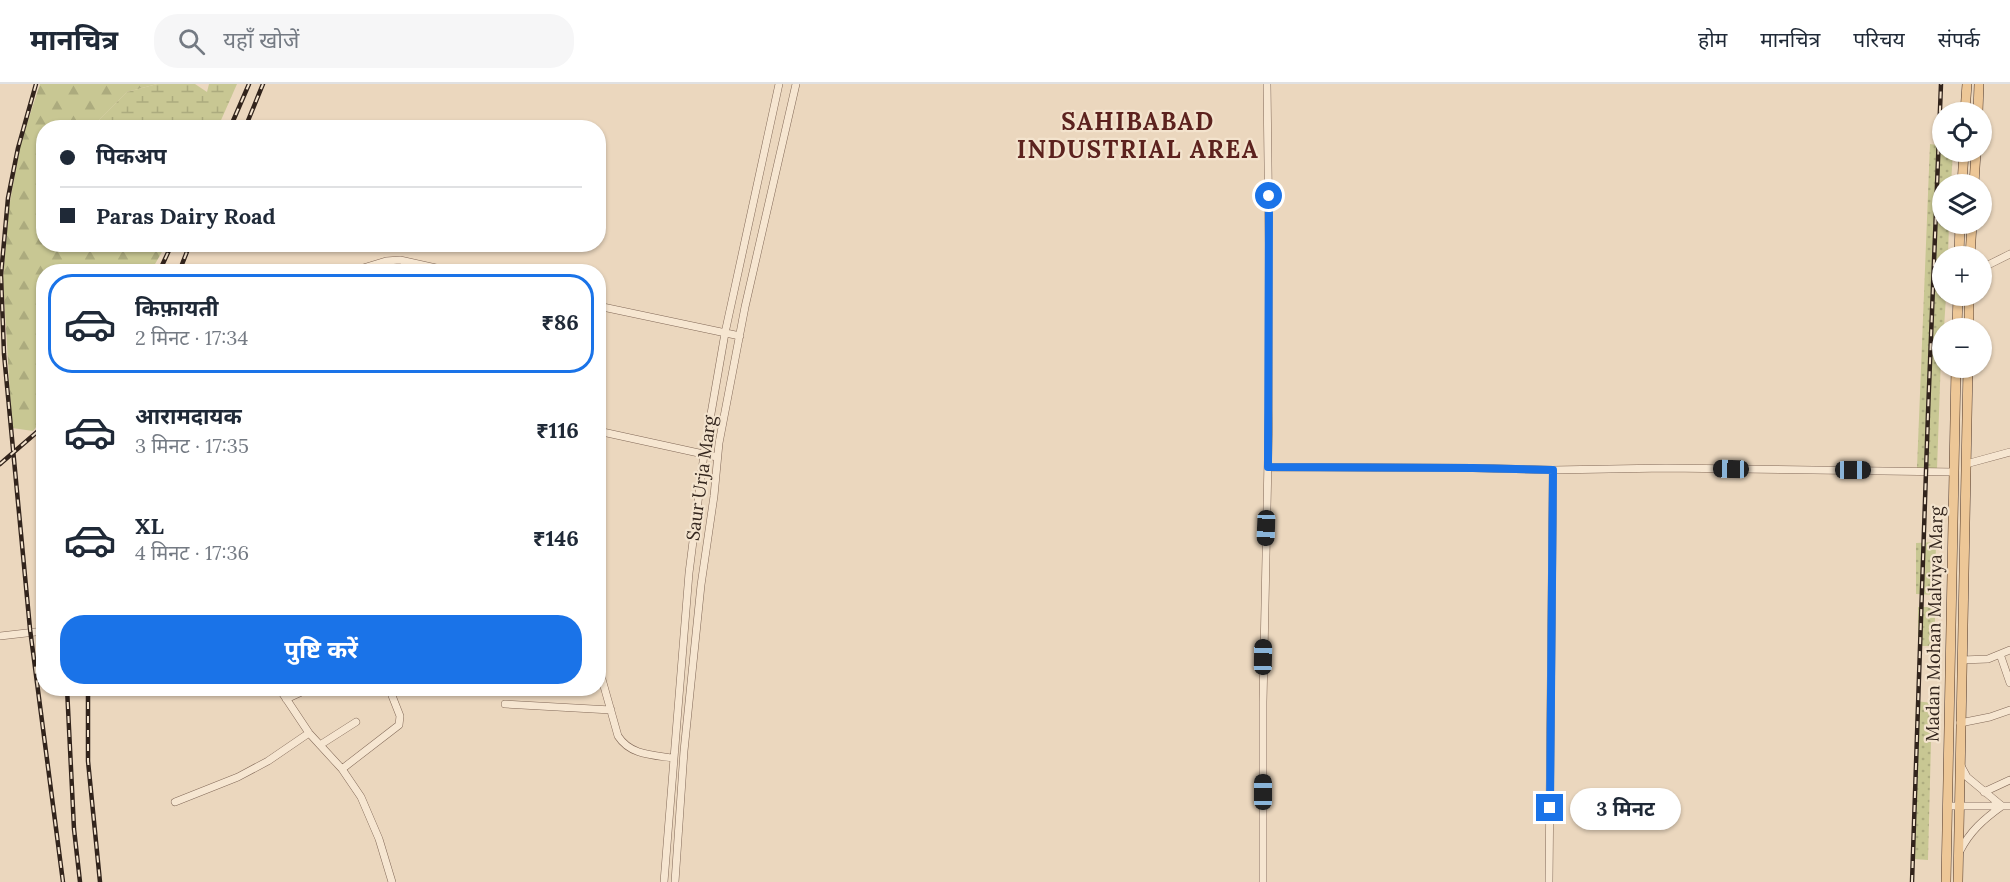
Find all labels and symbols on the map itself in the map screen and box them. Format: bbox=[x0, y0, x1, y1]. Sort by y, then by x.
district label: SAHIBABAD INDUSTRIAL AREA bbox=[1017, 106, 1259, 165]
route start bbox=[1255, 182, 1282, 209]
street label: Saur Urja Marg bbox=[681, 413, 721, 542]
car bbox=[1713, 460, 1749, 478]
car bbox=[1835, 461, 1871, 479]
street label: Madan Mohan Malviya Marg bbox=[1920, 505, 1948, 742]
car bbox=[1256, 510, 1276, 546]
car bbox=[1254, 639, 1272, 675]
car bbox=[1254, 774, 1272, 810]
callout: 3 मिनट bbox=[1571, 787, 1682, 829]
route end bbox=[1536, 794, 1563, 821]

